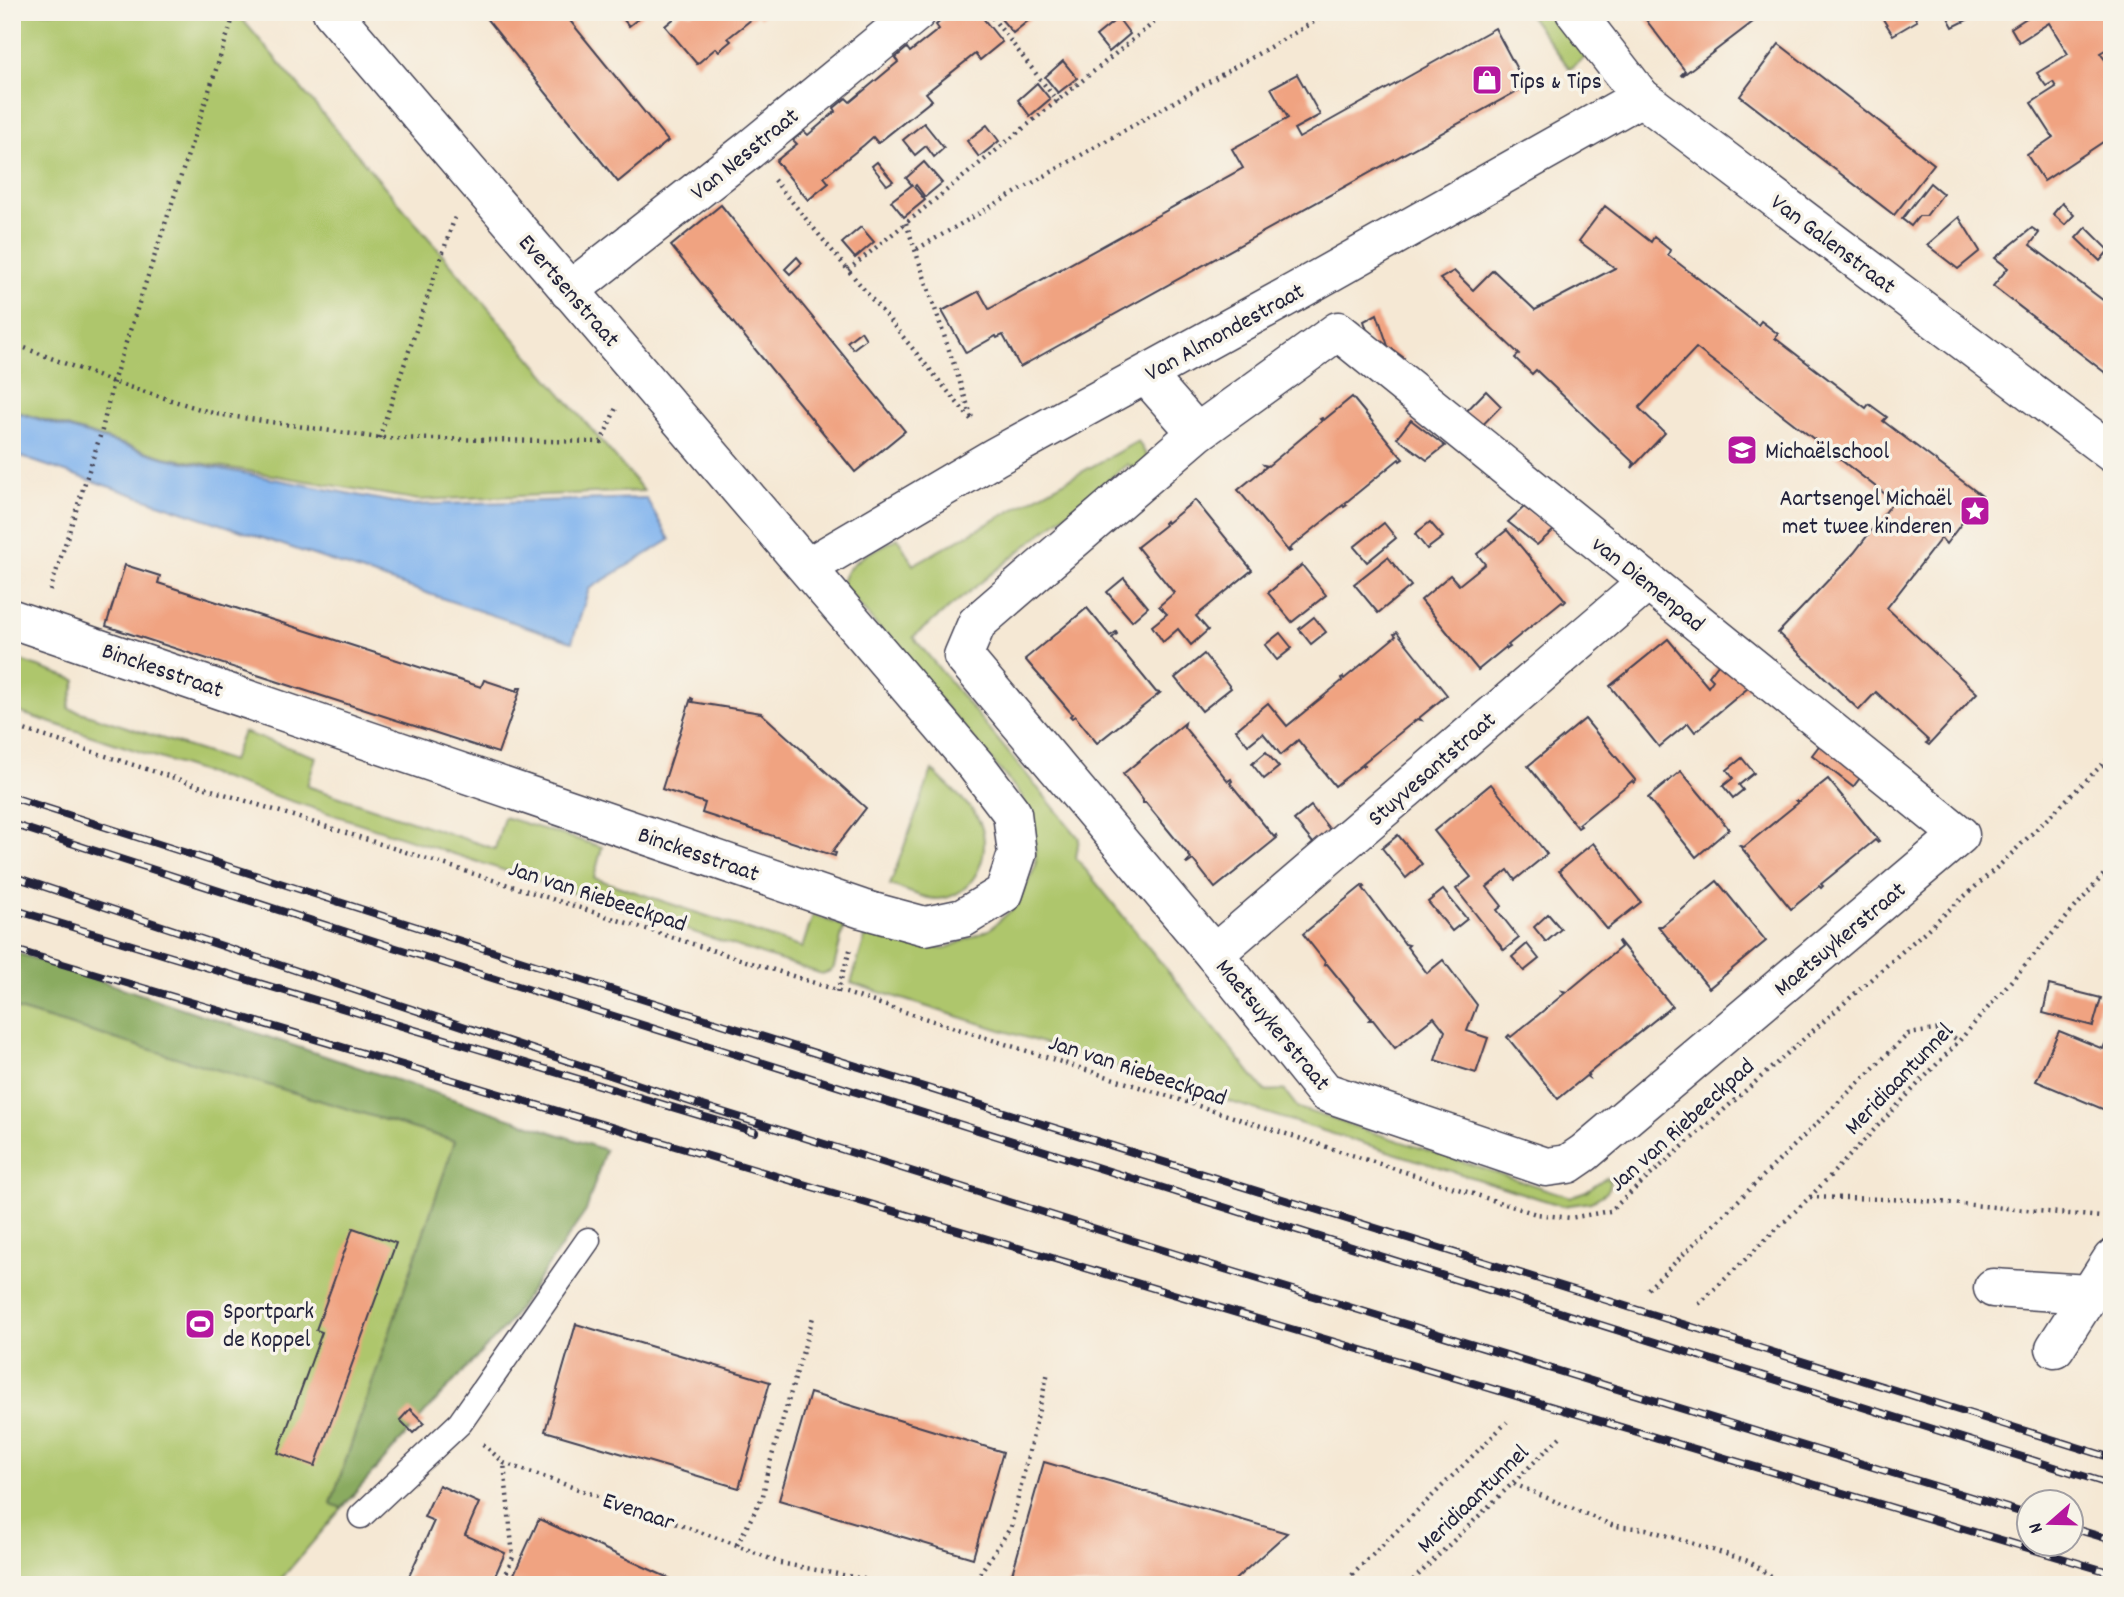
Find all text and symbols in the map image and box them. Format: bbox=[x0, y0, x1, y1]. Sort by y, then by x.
shop icon: Tips & Tips bbox=[1470, 63, 1504, 97]
place label: Tips & Tips bbox=[1510, 66, 1602, 100]
street label: Van Nesstraat bbox=[684, 101, 808, 210]
street label: Van Galenstraat bbox=[1762, 187, 1902, 304]
street label: Evertsenstraat bbox=[509, 228, 627, 356]
street label: Van Almondestraat bbox=[1140, 276, 1311, 392]
school or university icon: Michaëlschool bbox=[1725, 433, 1759, 467]
place label: Michaëlschool bbox=[1765, 436, 1890, 470]
place label: Aartsengel Michaël met twee kinderen bbox=[1779, 483, 1952, 545]
place icon: Aartsengel Michaël met twee kinderen bbox=[1958, 494, 1992, 528]
street label: van Diemenpad bbox=[1583, 529, 1711, 642]
street label: Binckesstraat bbox=[97, 635, 227, 709]
street label: Stuyvesantstraat bbox=[1361, 705, 1505, 836]
street label: Binckesstraat bbox=[633, 819, 763, 893]
street label: Jan van Riebeeckpad bbox=[504, 853, 691, 943]
street label: Maetsuykerstraat bbox=[1767, 875, 1915, 1006]
street label: Maetsuykerstraat bbox=[1206, 952, 1337, 1100]
street label: Meridiaantunnel bbox=[1838, 1016, 1963, 1144]
street label: Jan van Riebeeckpad bbox=[1044, 1027, 1231, 1117]
street label: Jan van Riebeeckpad bbox=[1603, 1051, 1763, 1201]
place label: Sportpark de Koppel bbox=[223, 1296, 314, 1358]
sports icon: Sportpark de Koppel bbox=[183, 1307, 217, 1341]
street label: Meridiaantunnel bbox=[1410, 1437, 1538, 1563]
street label: Evenaar bbox=[598, 1485, 679, 1541]
north arrow bbox=[2016, 1488, 2086, 1558]
text: N bbox=[2023, 1519, 2052, 1537]

